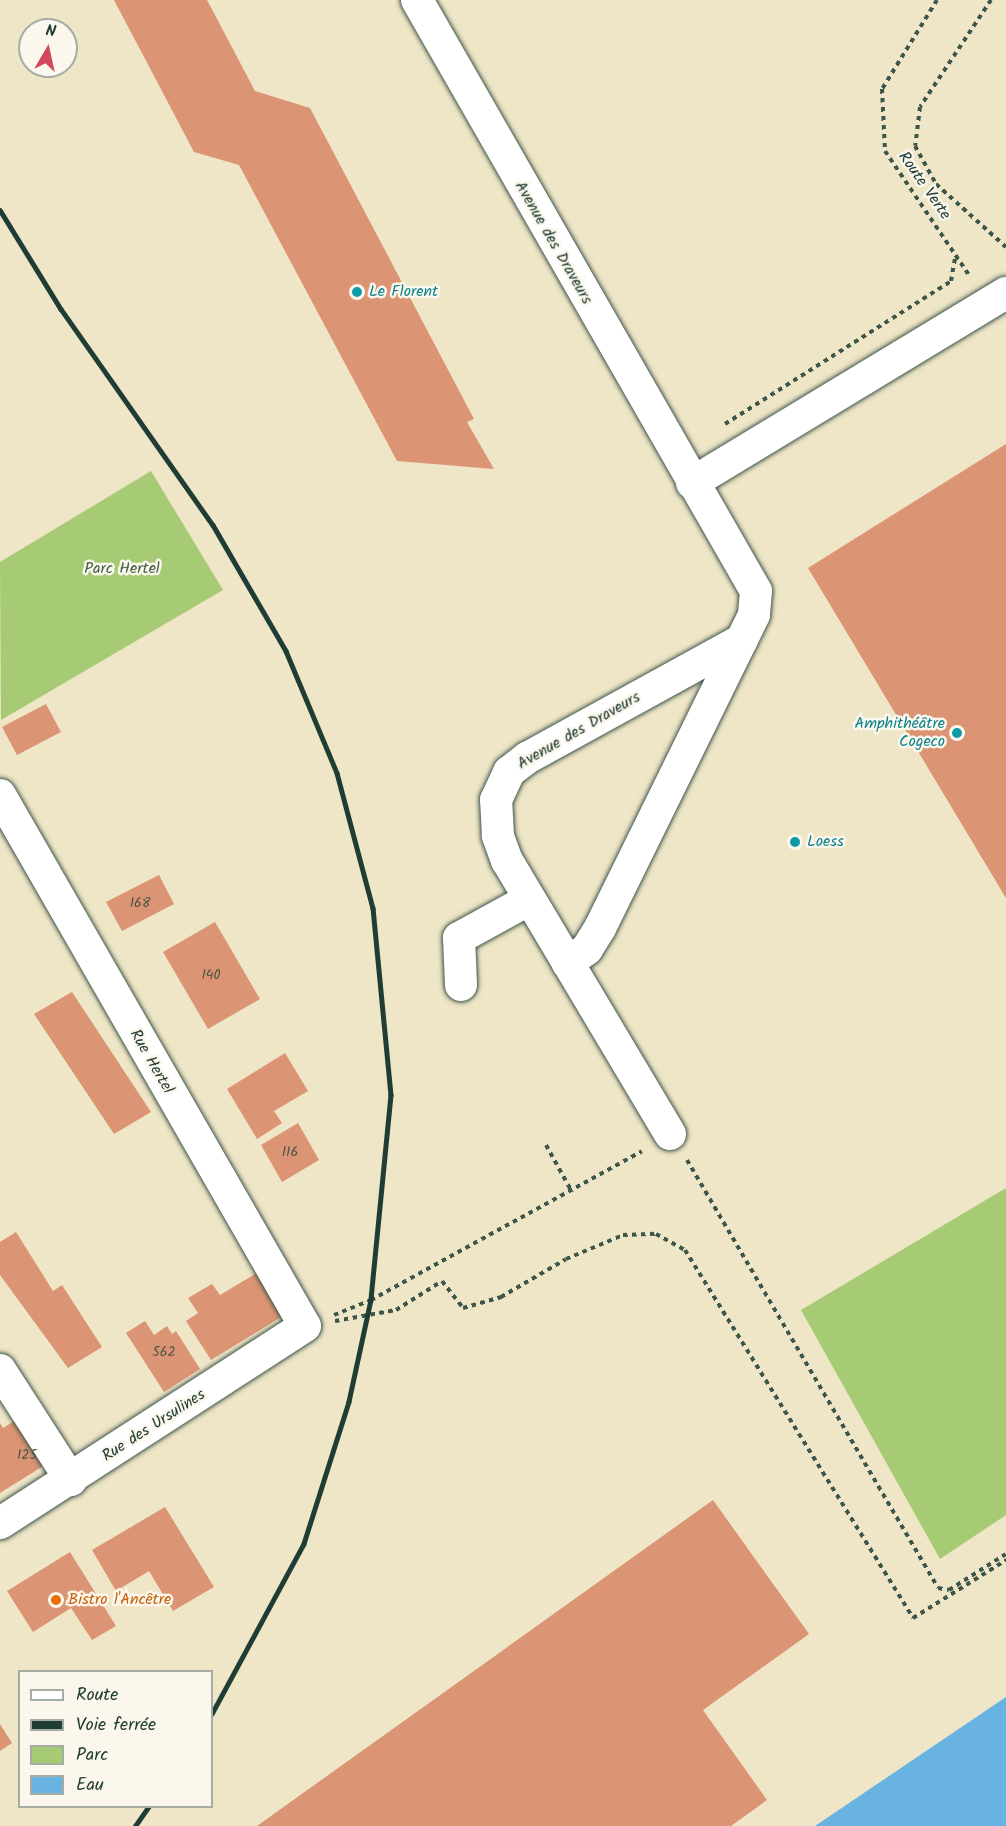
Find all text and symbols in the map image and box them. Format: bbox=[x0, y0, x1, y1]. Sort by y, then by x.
north arrow bbox=[18, 18, 78, 78]
text: N bbox=[44, 19, 58, 45]
street label: Route Verte bbox=[894, 148, 954, 224]
street label: Avenue des Draveurs bbox=[510, 178, 596, 308]
place label: Le Florent bbox=[369, 282, 438, 302]
marker: Le Florent bbox=[350, 285, 364, 299]
park label: Parc Hertel bbox=[84, 559, 160, 579]
street label: Avenue des Draveurs bbox=[514, 688, 644, 774]
place label: Amphithéâtre Cogeco bbox=[854, 714, 945, 752]
marker: Amphithéâtre Cogeco bbox=[950, 726, 964, 740]
place label: Loess bbox=[807, 832, 844, 852]
marker: Loess bbox=[788, 835, 802, 849]
house number: 168 bbox=[130, 895, 150, 911]
house number: 140 bbox=[201, 967, 221, 983]
street label: Rue Hertel bbox=[125, 1026, 177, 1098]
house number: 116 bbox=[282, 1144, 298, 1160]
house number: 562 bbox=[152, 1344, 176, 1360]
street label: Rue des Ursulines bbox=[99, 1386, 209, 1466]
house number: 125 bbox=[17, 1447, 37, 1463]
place label: Bistro l'Ancêtre bbox=[68, 1590, 171, 1610]
marker: Bistro l'Ancêtre bbox=[49, 1593, 63, 1607]
legend bbox=[18, 1670, 213, 1808]
text: Route bbox=[76, 1681, 118, 1710]
text: Voie ferrée bbox=[76, 1711, 156, 1740]
text: Parc bbox=[76, 1741, 108, 1770]
text: Eau bbox=[76, 1771, 104, 1800]

